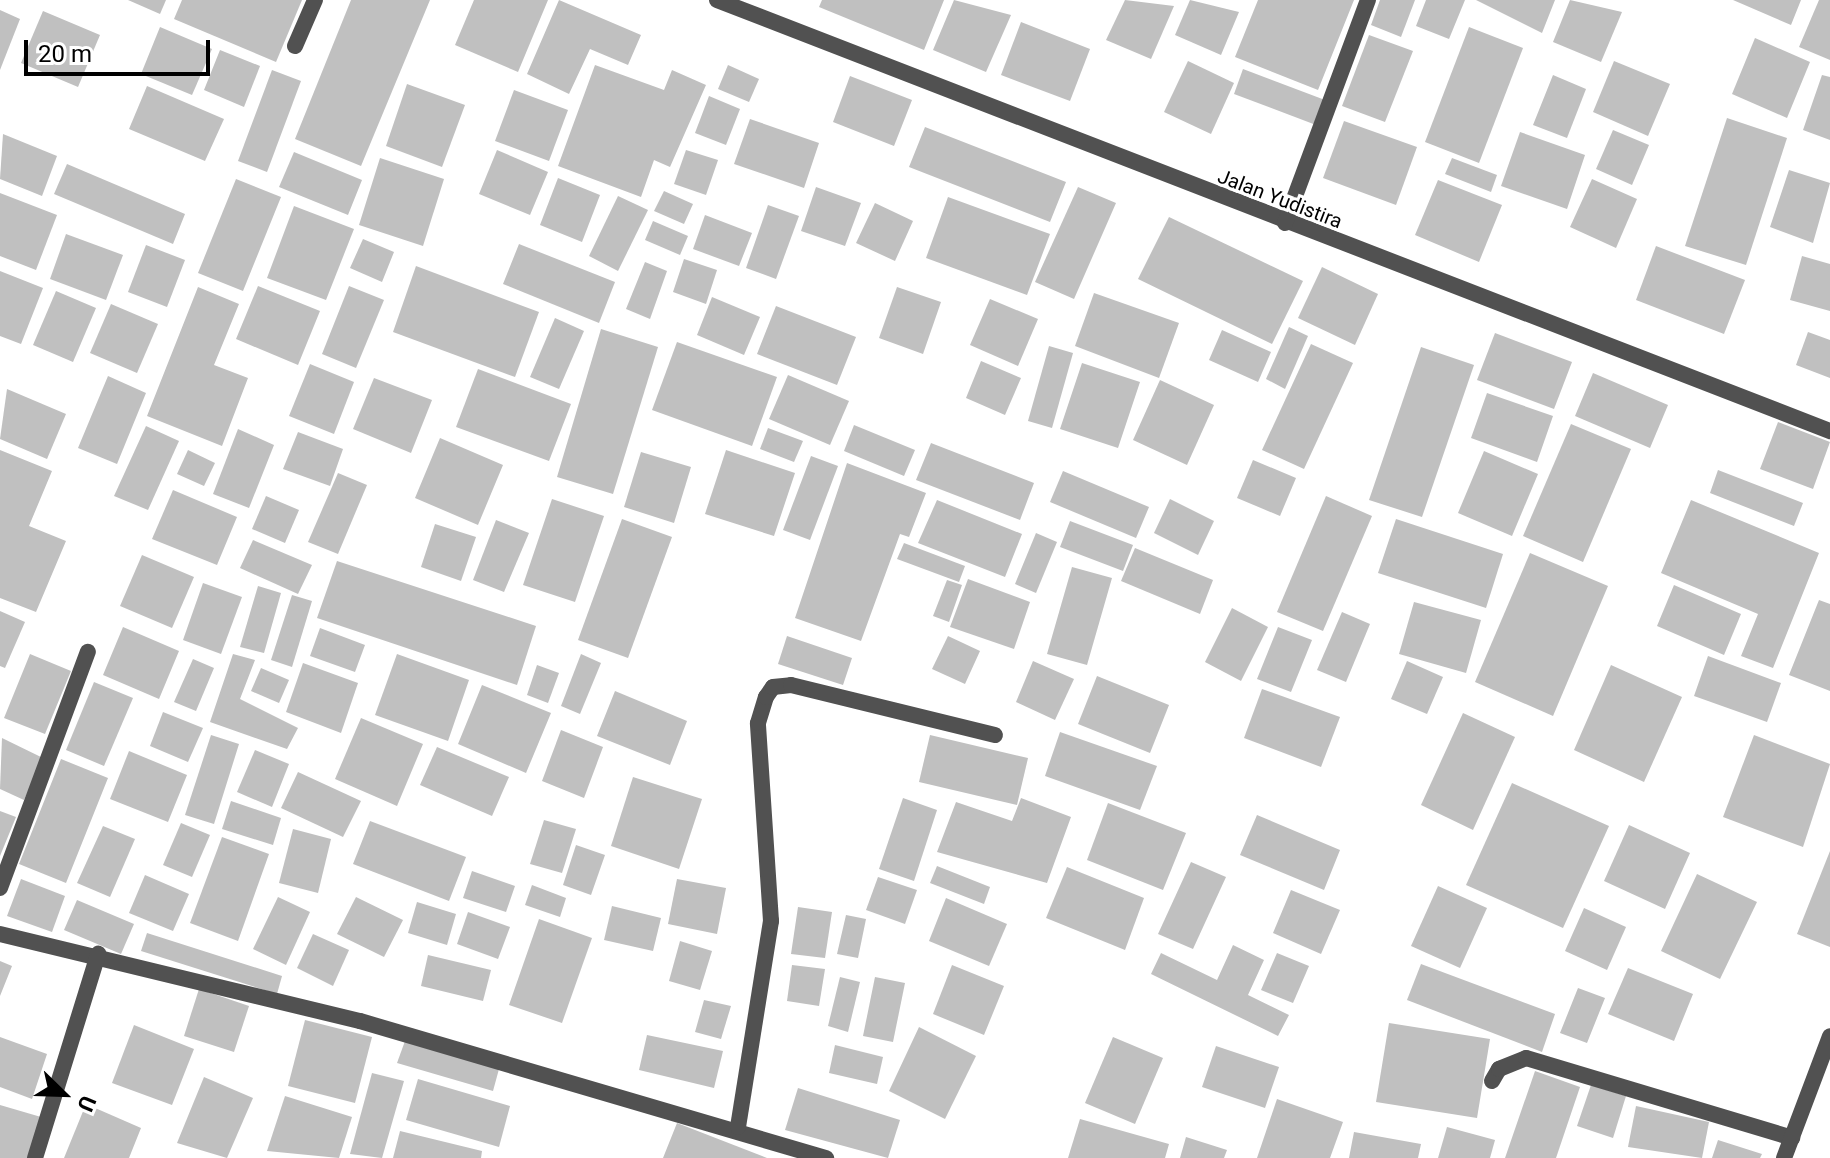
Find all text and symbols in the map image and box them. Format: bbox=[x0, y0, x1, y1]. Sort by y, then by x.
scale bar bbox=[28, 24, 214, 74]
text: 20 m bbox=[38, 40, 92, 68]
street label: Jalan Yudistira bbox=[1214, 164, 1346, 234]
north arrow bbox=[24, 1054, 104, 1134]
text: U bbox=[72, 1092, 101, 1115]

